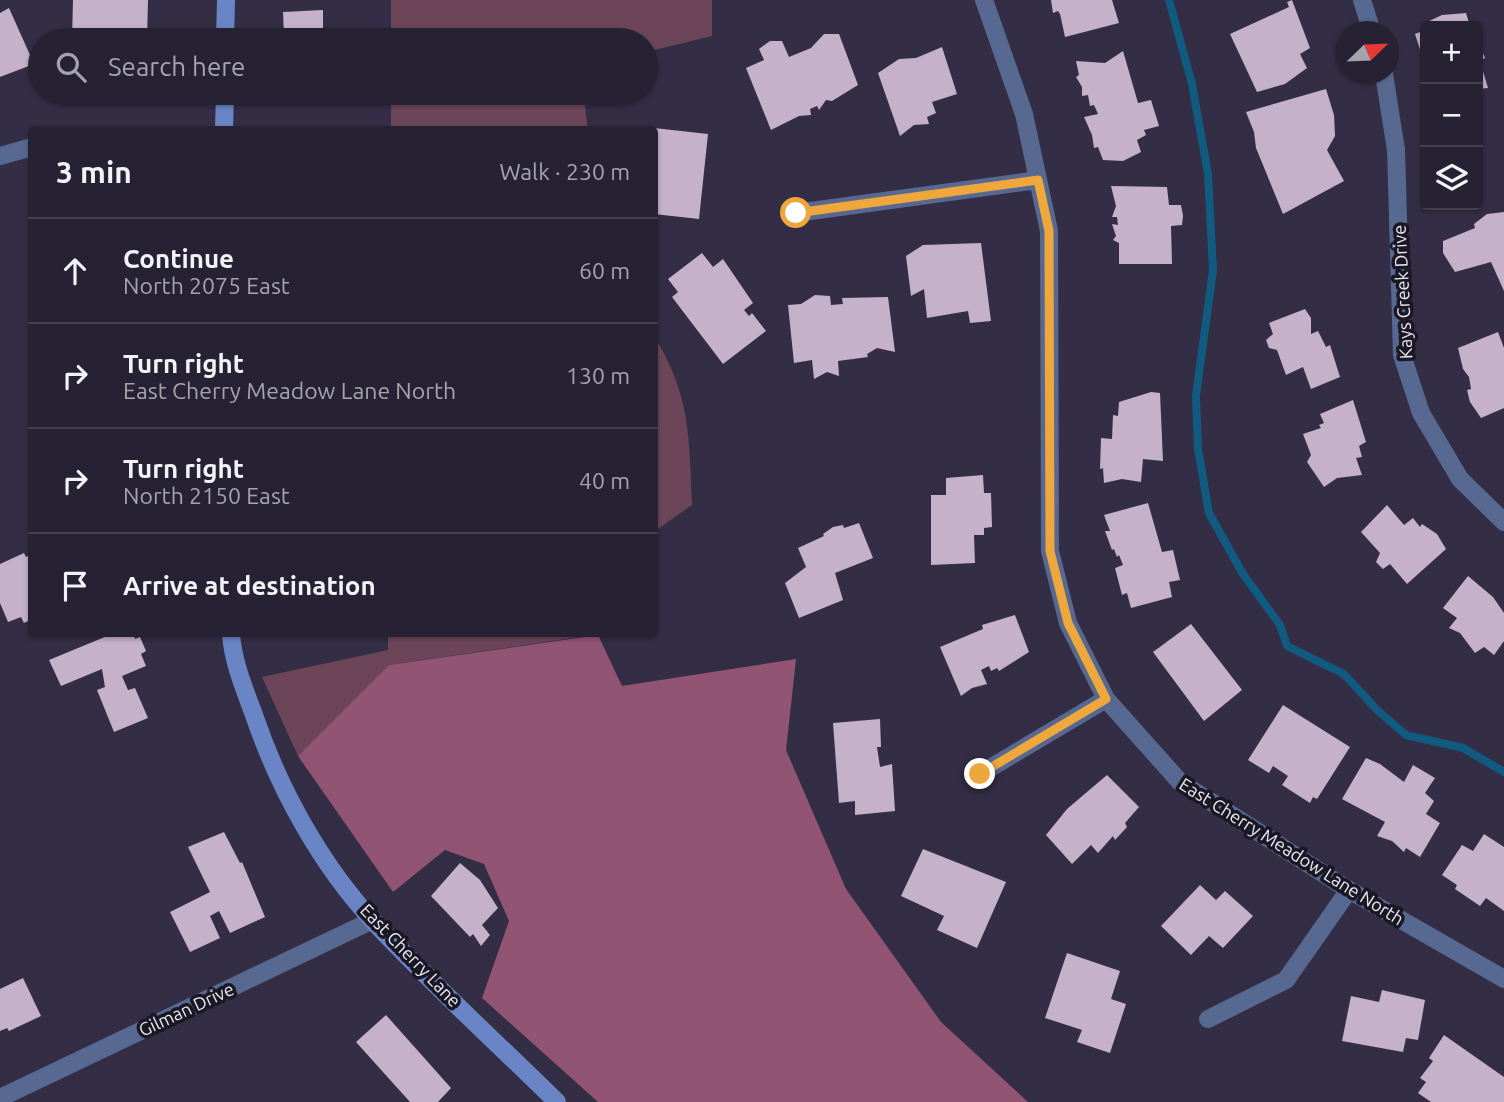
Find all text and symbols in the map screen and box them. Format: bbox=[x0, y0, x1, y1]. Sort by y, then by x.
north arrow bbox=[1336, 21, 1399, 84]
map controls bbox=[1420, 21, 1483, 210]
button: + bbox=[1420, 21, 1483, 84]
search box bbox=[28, 28, 658, 105]
icon: search bbox=[52, 48, 90, 86]
text: Search here bbox=[108, 52, 245, 81]
button: − bbox=[1420, 84, 1483, 147]
button: layers bbox=[1420, 147, 1483, 210]
text: 3 min bbox=[56, 155, 132, 189]
text: Walk · 230 m bbox=[499, 159, 630, 184]
route start bbox=[780, 197, 811, 228]
street label: Kays Creek Drive bbox=[1389, 224, 1415, 360]
text: Continue bbox=[123, 244, 234, 273]
icon: ahead bbox=[56, 252, 94, 290]
text: 60 m bbox=[579, 258, 630, 283]
text: North 2075 East bbox=[123, 273, 290, 298]
text: Turn right bbox=[123, 349, 244, 378]
icon: right bbox=[56, 357, 94, 395]
text: 130 m bbox=[566, 363, 630, 388]
text: East Cherry Meadow Lane North bbox=[123, 378, 456, 403]
text: Turn right bbox=[123, 454, 244, 483]
icon: right bbox=[56, 462, 94, 500]
text: 40 m bbox=[579, 468, 630, 493]
text: North 2150 East bbox=[123, 483, 290, 508]
icon: arrive bbox=[56, 567, 94, 605]
text: Arrive at destination bbox=[123, 571, 376, 600]
route end bbox=[964, 758, 995, 789]
street label: East Cherry Meadow Lane North bbox=[1176, 773, 1408, 929]
street label: East Cherry Lane bbox=[357, 899, 465, 1011]
street label: Gilman Drive bbox=[135, 978, 237, 1040]

